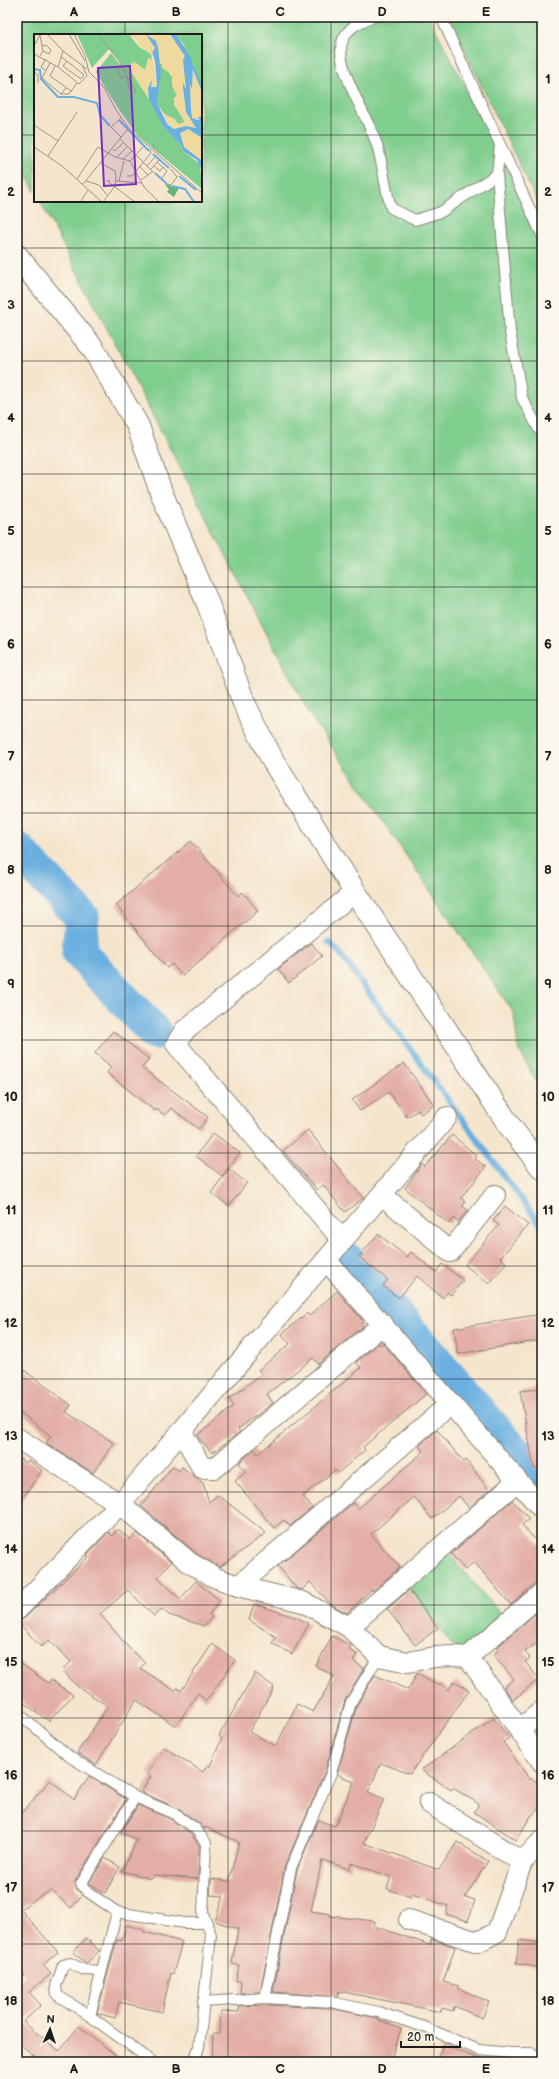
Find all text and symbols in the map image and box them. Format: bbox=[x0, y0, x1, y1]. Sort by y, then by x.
text: A bbox=[69, 4, 78, 20]
text: B bbox=[171, 4, 181, 20]
text: C bbox=[275, 4, 285, 20]
text: D bbox=[377, 4, 387, 20]
text: E bbox=[482, 4, 491, 20]
inset map bbox=[34, 34, 202, 202]
text: 1 bbox=[8, 71, 14, 87]
text: 1 bbox=[545, 71, 551, 87]
text: 2 bbox=[7, 184, 15, 200]
text: 2 bbox=[544, 184, 552, 200]
text: 3 bbox=[7, 297, 15, 313]
text: 3 bbox=[544, 297, 552, 313]
text: 4 bbox=[7, 410, 15, 426]
text: 4 bbox=[544, 410, 552, 426]
text: 5 bbox=[7, 523, 15, 539]
text: 5 bbox=[544, 523, 552, 539]
text: 6 bbox=[7, 636, 15, 652]
text: 6 bbox=[544, 636, 552, 652]
text: 7 bbox=[7, 749, 15, 765]
text: 7 bbox=[544, 749, 552, 765]
text: 8 bbox=[7, 862, 15, 878]
text: 8 bbox=[544, 862, 552, 878]
text: 9 bbox=[7, 976, 15, 992]
text: 9 bbox=[544, 976, 552, 992]
text: 10 bbox=[4, 1089, 18, 1105]
text: 10 bbox=[541, 1089, 555, 1105]
text: 11 bbox=[6, 1202, 16, 1218]
text: 11 bbox=[543, 1202, 553, 1218]
text: 12 bbox=[4, 1315, 18, 1331]
text: 12 bbox=[541, 1315, 555, 1331]
text: 13 bbox=[4, 1428, 18, 1444]
text: 13 bbox=[541, 1428, 555, 1444]
text: 14 bbox=[4, 1541, 18, 1557]
text: 14 bbox=[541, 1541, 555, 1557]
text: 15 bbox=[5, 1654, 18, 1670]
text: 15 bbox=[542, 1654, 555, 1670]
text: 16 bbox=[4, 1767, 18, 1783]
text: 16 bbox=[541, 1767, 555, 1783]
text: 17 bbox=[5, 1880, 17, 1896]
text: 17 bbox=[542, 1880, 554, 1896]
text: 18 bbox=[4, 1993, 18, 2009]
text: 18 bbox=[541, 1993, 555, 2009]
north arrow bbox=[30, 2009, 70, 2049]
text: N bbox=[46, 2013, 55, 2026]
scale bar bbox=[401, 2023, 460, 2049]
text: 20 m bbox=[407, 2030, 434, 2045]
text: A bbox=[69, 2061, 78, 2077]
text: B bbox=[171, 2061, 181, 2077]
text: C bbox=[275, 2061, 285, 2077]
text: D bbox=[377, 2061, 387, 2077]
text: E bbox=[482, 2061, 491, 2077]

